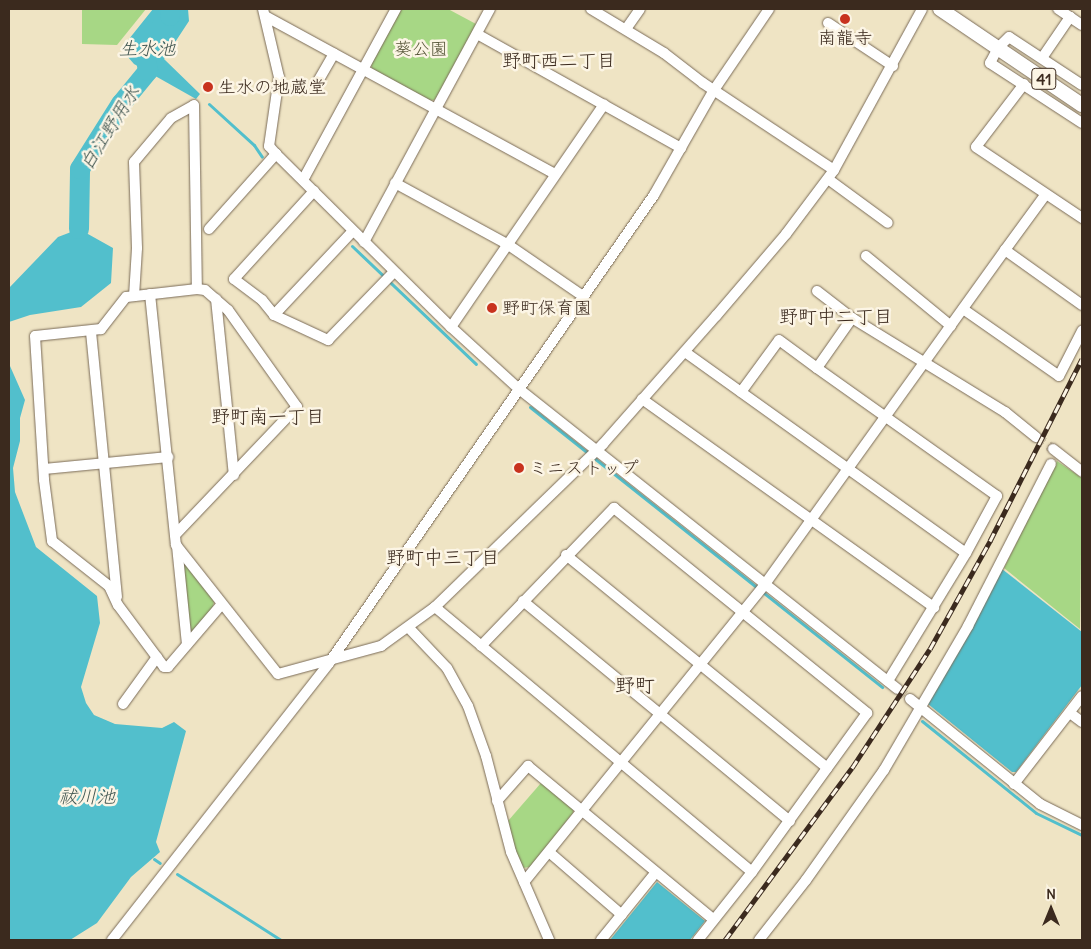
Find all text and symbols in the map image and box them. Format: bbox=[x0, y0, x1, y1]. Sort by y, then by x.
marker: 南龍寺 bbox=[839, 13, 851, 25]
place label: 南龍寺 bbox=[818, 27, 872, 49]
water label: 生水池 bbox=[119, 38, 175, 60]
park label: 葵公園 bbox=[394, 38, 448, 60]
district label: 野町西二丁目 bbox=[502, 50, 616, 72]
road number: 41 bbox=[1030, 66, 1058, 92]
place label: 生水の地蔵堂 bbox=[218, 76, 326, 98]
marker: 生水の地蔵堂 bbox=[202, 81, 214, 93]
water label: 白江野用水 bbox=[75, 82, 145, 174]
place label: 野町保育園 bbox=[502, 297, 592, 319]
marker: 野町保育園 bbox=[486, 302, 498, 314]
district label: 野町中二丁目 bbox=[779, 306, 893, 328]
district label: 野町南一丁目 bbox=[211, 406, 325, 428]
place label: ミニストップ bbox=[529, 457, 637, 479]
marker: ミニストップ bbox=[513, 462, 525, 474]
district label: 野町中三丁目 bbox=[386, 547, 500, 569]
district label: 野町 bbox=[615, 672, 655, 696]
water label: 祓川池 bbox=[59, 786, 115, 808]
north arrow bbox=[1026, 884, 1076, 934]
text: N bbox=[1046, 885, 1056, 903]

